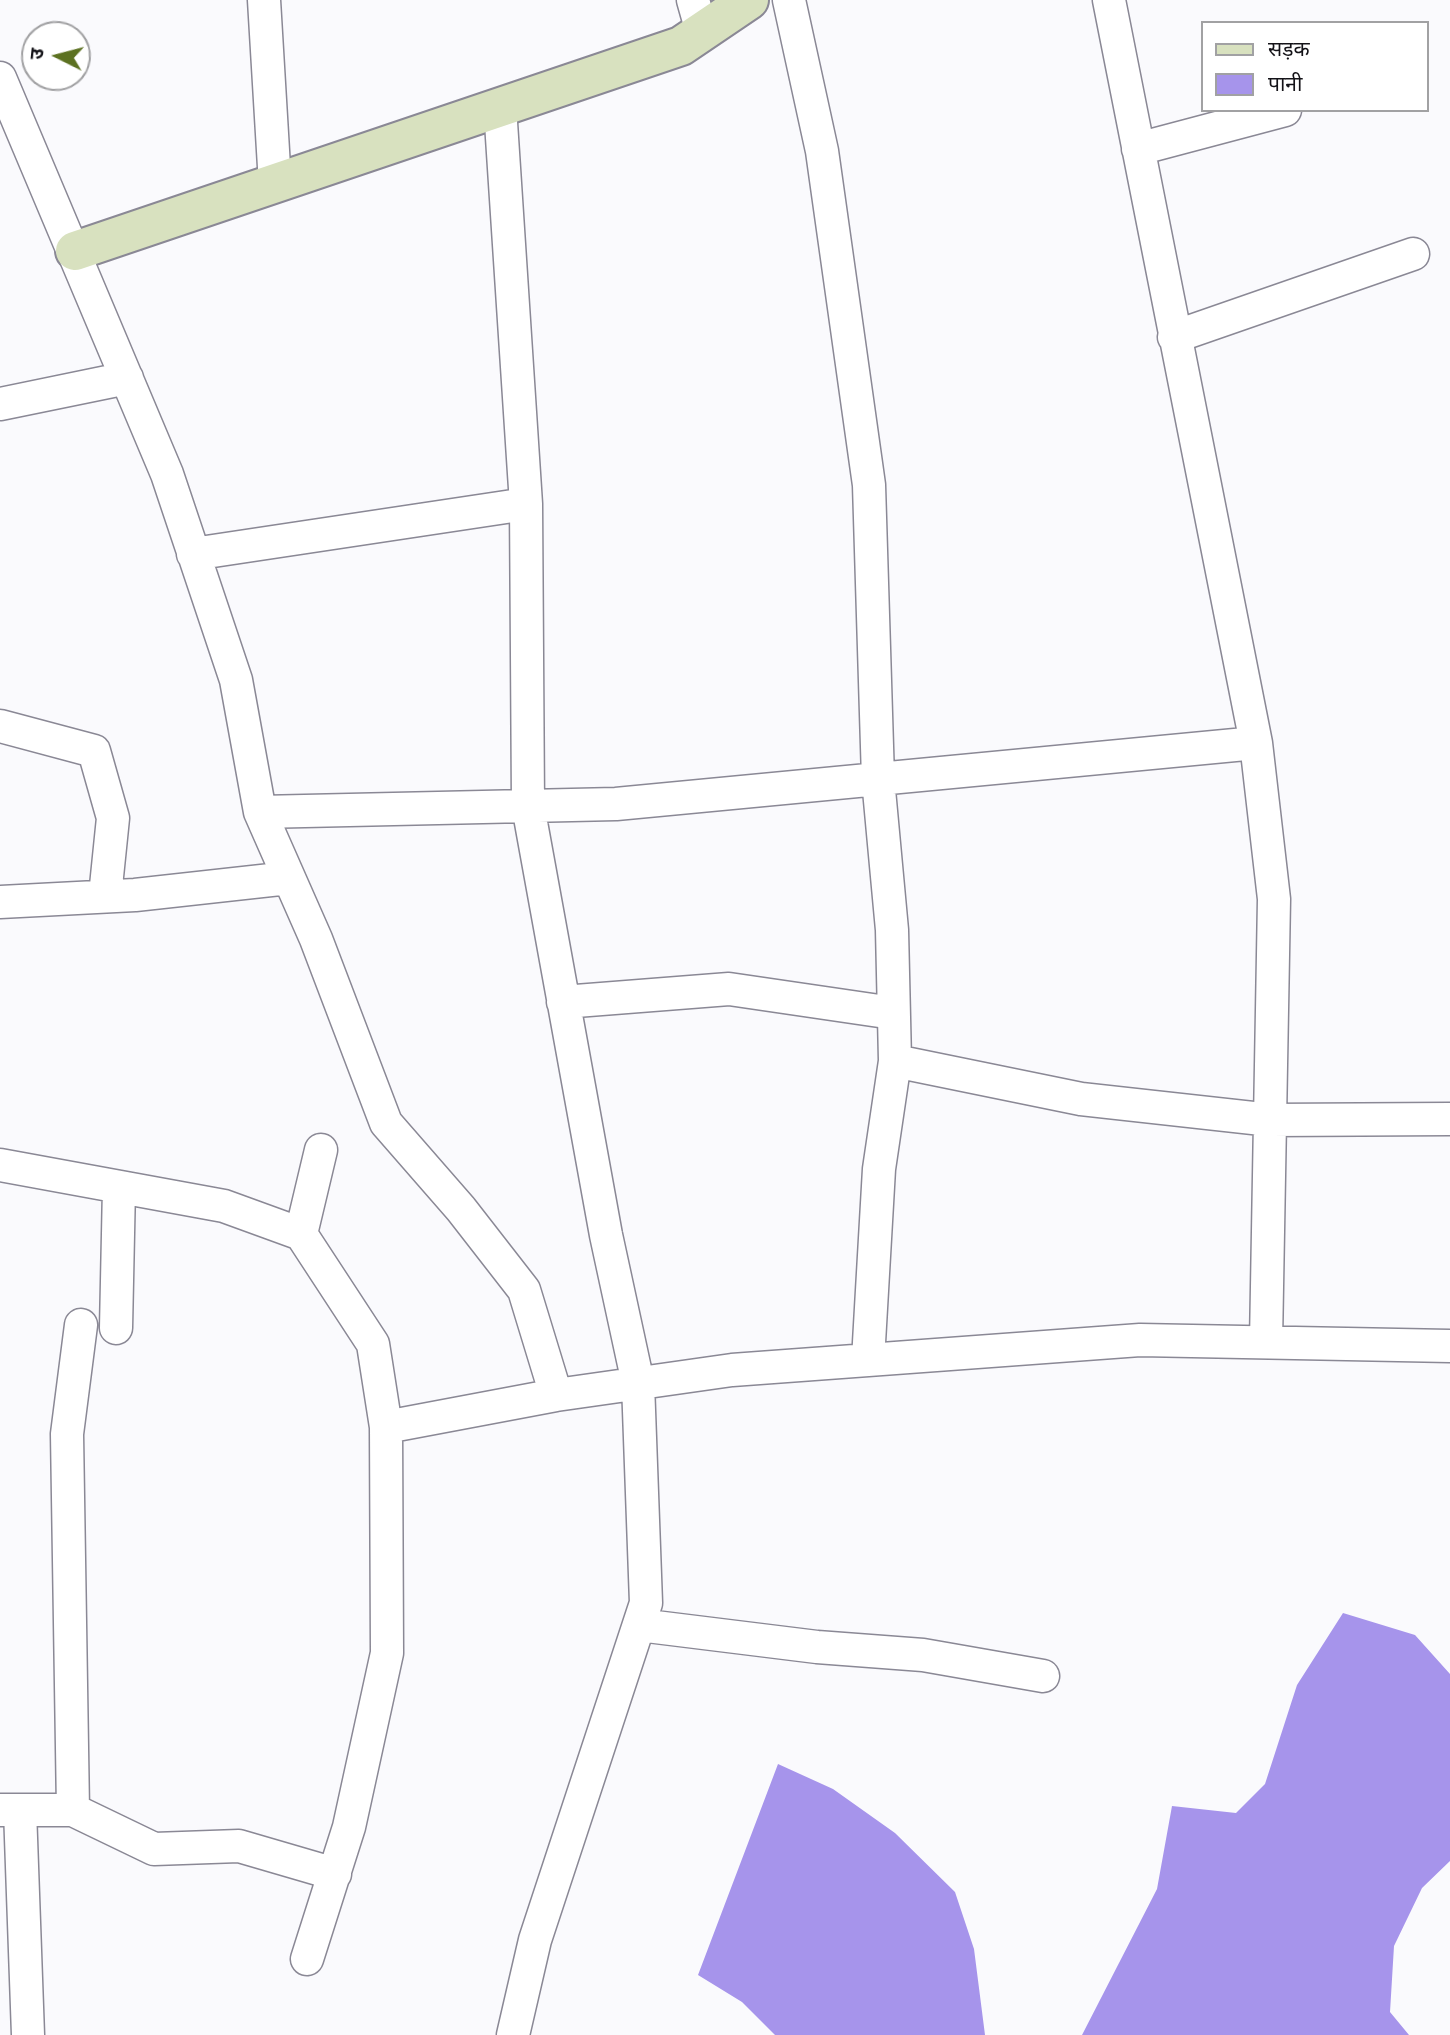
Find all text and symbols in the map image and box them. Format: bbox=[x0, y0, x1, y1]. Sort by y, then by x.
north arrow bbox=[21, 21, 91, 91]
legend bbox=[1202, 21, 1429, 112]
text: सड़क bbox=[1268, 35, 1310, 63]
text: उ bbox=[24, 47, 50, 61]
text: पानी bbox=[1268, 70, 1302, 98]

